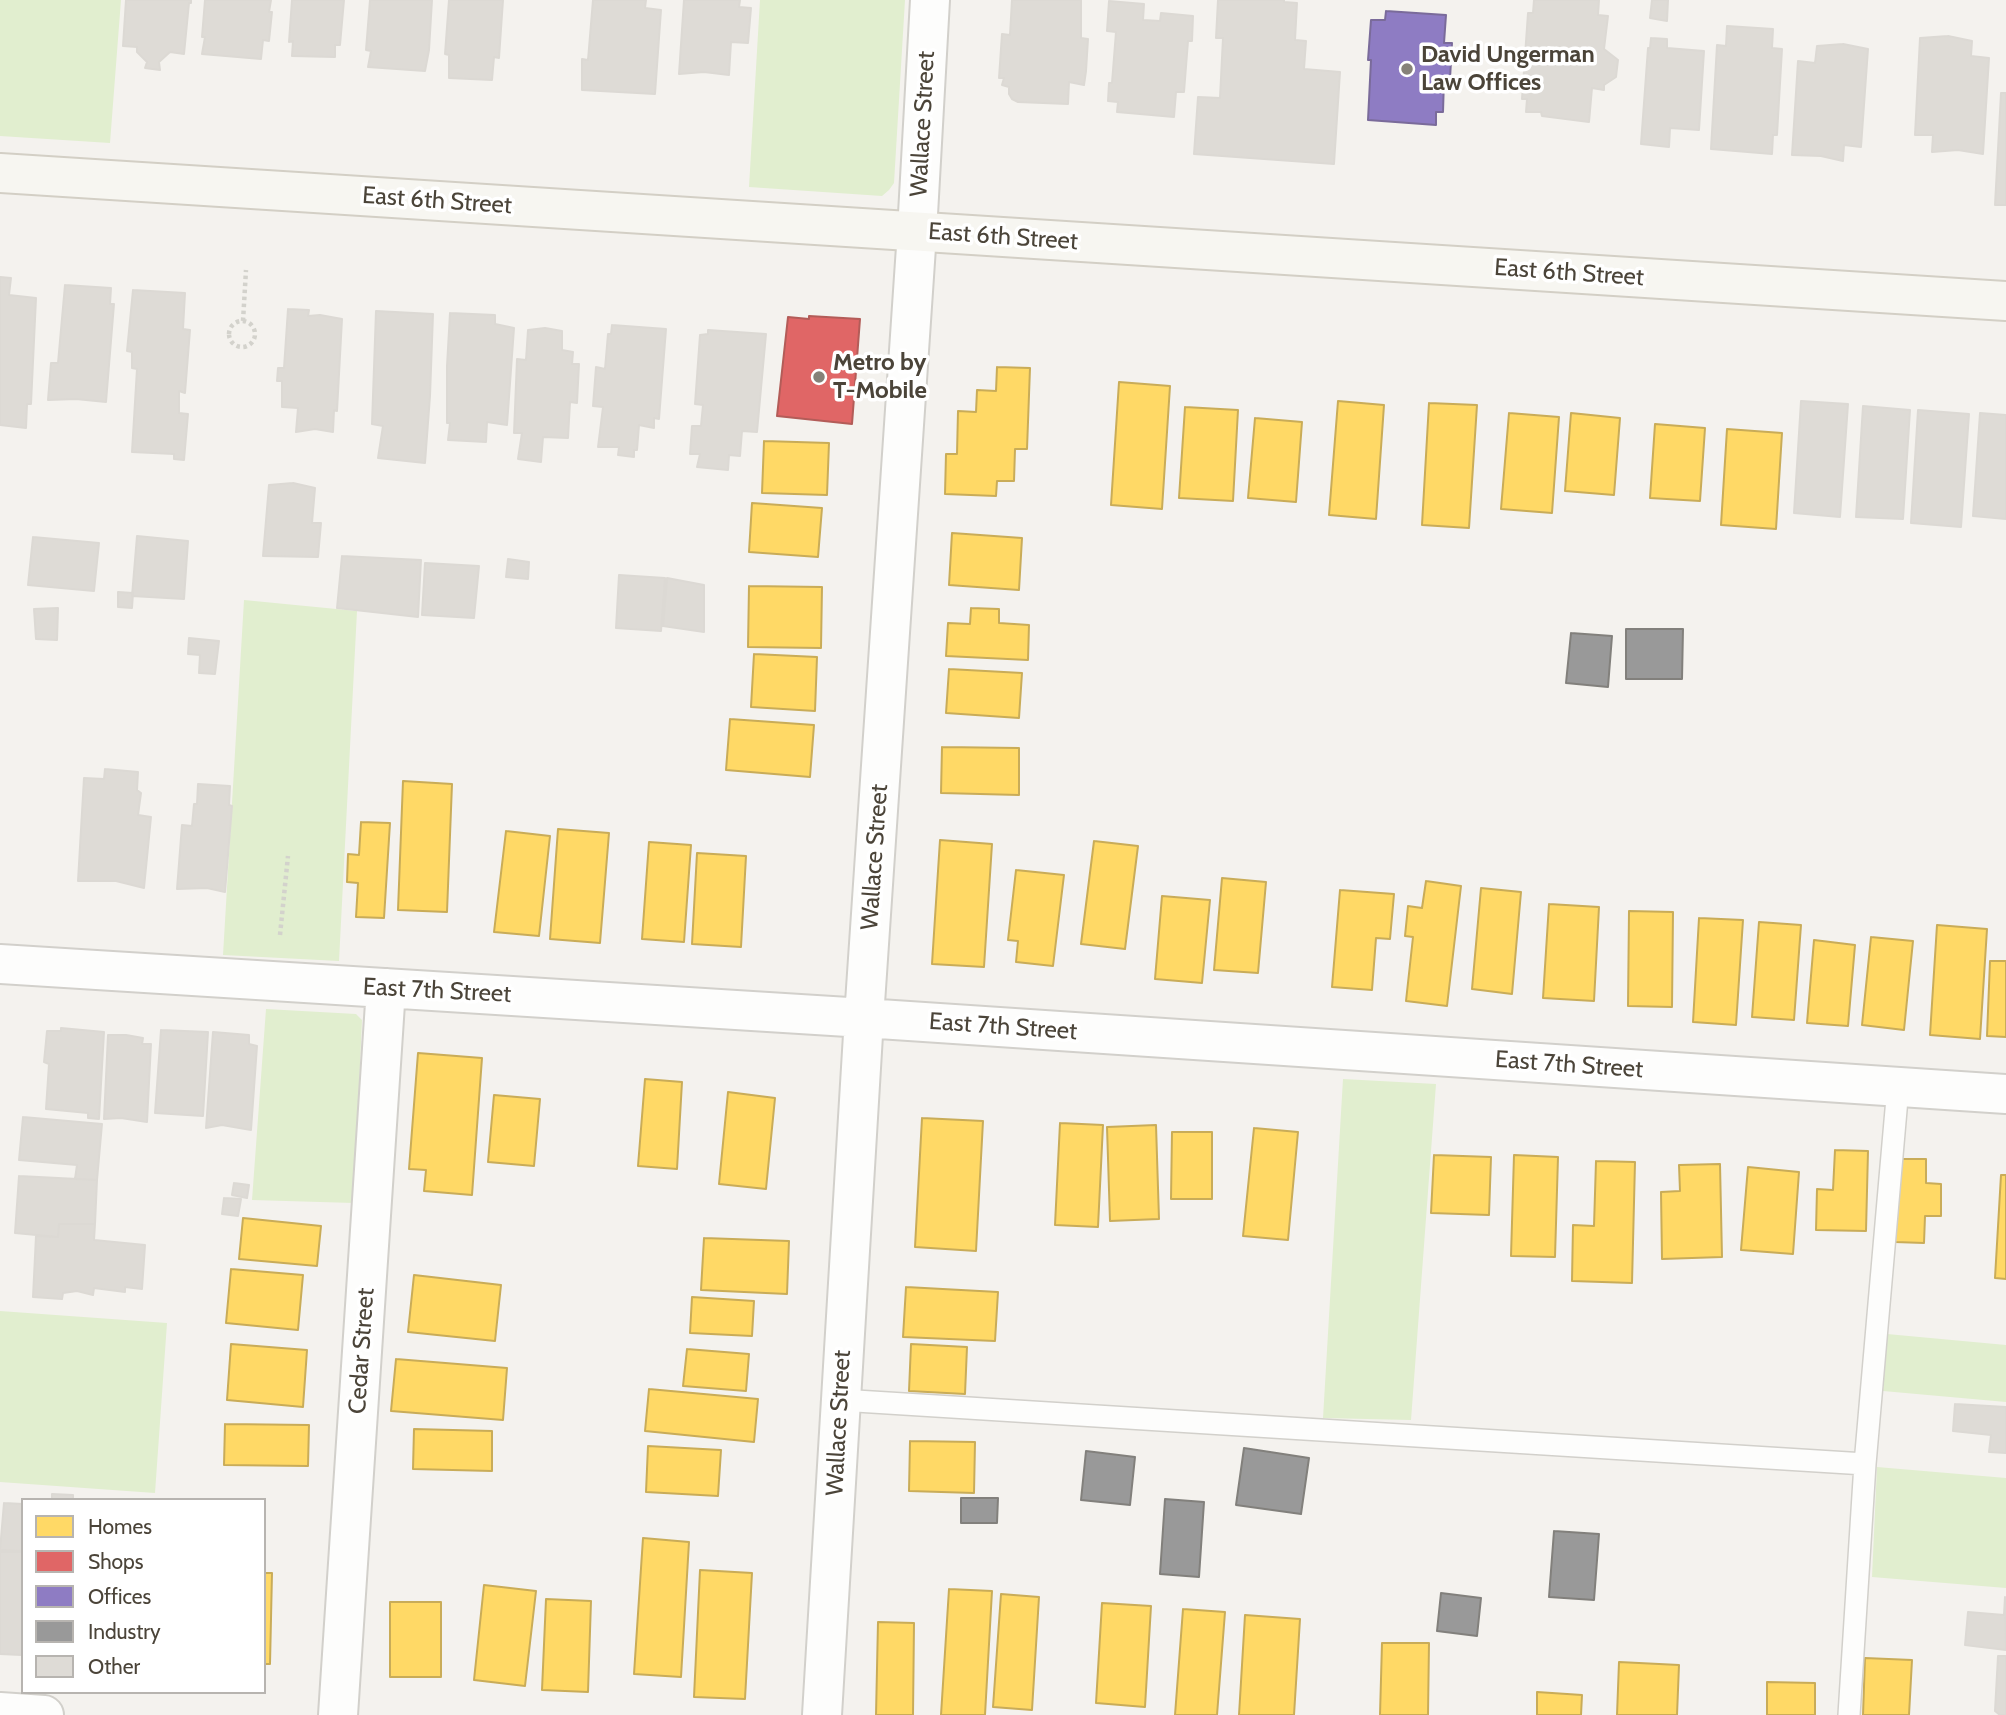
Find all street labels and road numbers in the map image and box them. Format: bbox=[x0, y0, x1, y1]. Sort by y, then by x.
street label: Wallace Street bbox=[905, 50, 941, 198]
street label: East 6th Street bbox=[361, 181, 513, 221]
street label: East 6th Street bbox=[927, 217, 1079, 257]
street label: East 6th Street bbox=[1493, 253, 1645, 293]
street label: Wallace Street bbox=[856, 783, 894, 931]
street label: East 7th Street bbox=[362, 973, 512, 1009]
street label: East 7th Street bbox=[928, 1007, 1078, 1047]
street label: East 7th Street bbox=[1494, 1045, 1644, 1085]
street label: Cedar Street bbox=[343, 1287, 381, 1415]
street label: Wallace Street bbox=[821, 1349, 857, 1497]

